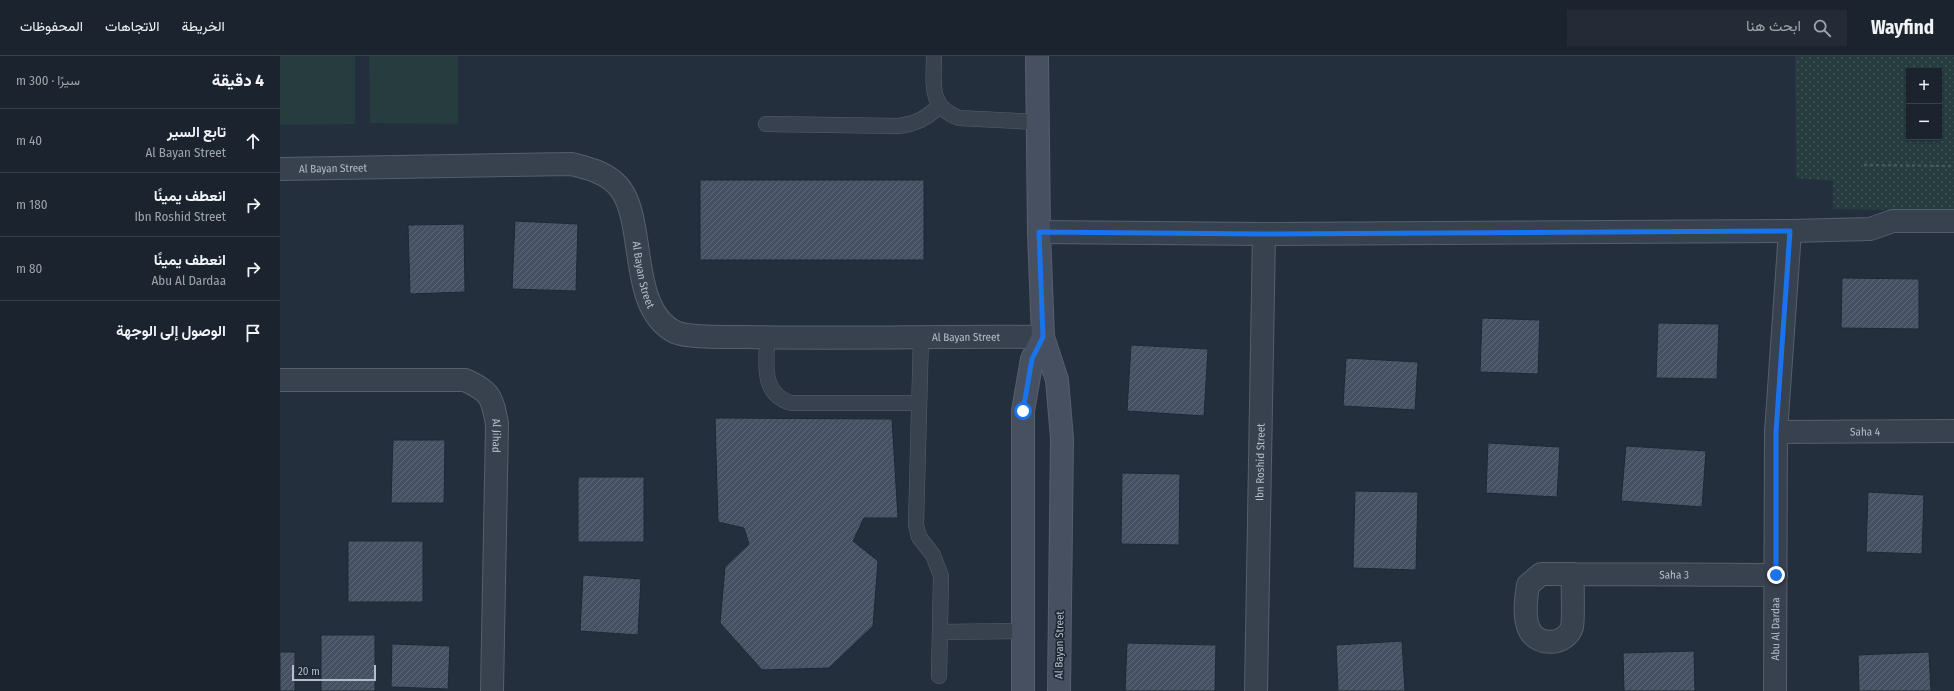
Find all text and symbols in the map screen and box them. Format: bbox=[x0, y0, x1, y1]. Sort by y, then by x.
search box bbox=[1567, 10, 1847, 46]
text: Wayfind bbox=[1871, 16, 1934, 39]
text: ابحث هنا bbox=[1746, 17, 1801, 35]
icon: search bbox=[1811, 17, 1833, 39]
text: المحفوظات bbox=[20, 18, 83, 35]
text: الاتجاهات bbox=[105, 18, 159, 35]
text: الخريطة bbox=[181, 18, 225, 35]
map controls bbox=[1906, 68, 1942, 140]
button: + bbox=[1906, 68, 1942, 104]
text: 4 دقيقة bbox=[212, 70, 264, 91]
text: سيرًا · 300 m bbox=[16, 73, 80, 88]
button: − bbox=[1906, 104, 1942, 140]
text: تابع السير bbox=[167, 123, 226, 141]
icon: ahead bbox=[242, 130, 264, 152]
text: 40 m bbox=[16, 133, 42, 148]
text: Al Bayan Street bbox=[146, 145, 226, 160]
street label: Al Bayan Street bbox=[299, 162, 368, 176]
text: انعطف يمينًا bbox=[154, 187, 226, 205]
icon: right bbox=[242, 194, 264, 216]
text: 180 m bbox=[16, 197, 47, 212]
text: Ibn Roshid Street bbox=[134, 209, 226, 224]
street label: Al Bayan Street bbox=[629, 240, 657, 311]
text: انعطف يمينًا bbox=[154, 251, 226, 269]
icon: right bbox=[242, 258, 264, 280]
text: 80 m bbox=[16, 261, 42, 276]
text: Abu Al Dardaa bbox=[151, 273, 226, 288]
text: الوصول إلى الوجهة bbox=[116, 322, 226, 340]
icon: arrive bbox=[242, 322, 264, 344]
street label: Al Bayan Street bbox=[932, 331, 1000, 344]
route start bbox=[1014, 402, 1032, 420]
street label: Al Jihad bbox=[489, 417, 503, 453]
street label: Ibn Roshid Street bbox=[1253, 423, 1268, 501]
street label: Saha 4 bbox=[1850, 425, 1881, 439]
route end bbox=[1767, 566, 1785, 584]
street label: Saha 3 bbox=[1659, 568, 1689, 582]
street label: Abu Al Dardaa bbox=[1769, 597, 1782, 661]
street label: Al Bayan Street bbox=[1052, 610, 1067, 679]
scale bar bbox=[292, 663, 376, 682]
text: 20 m bbox=[298, 665, 320, 678]

